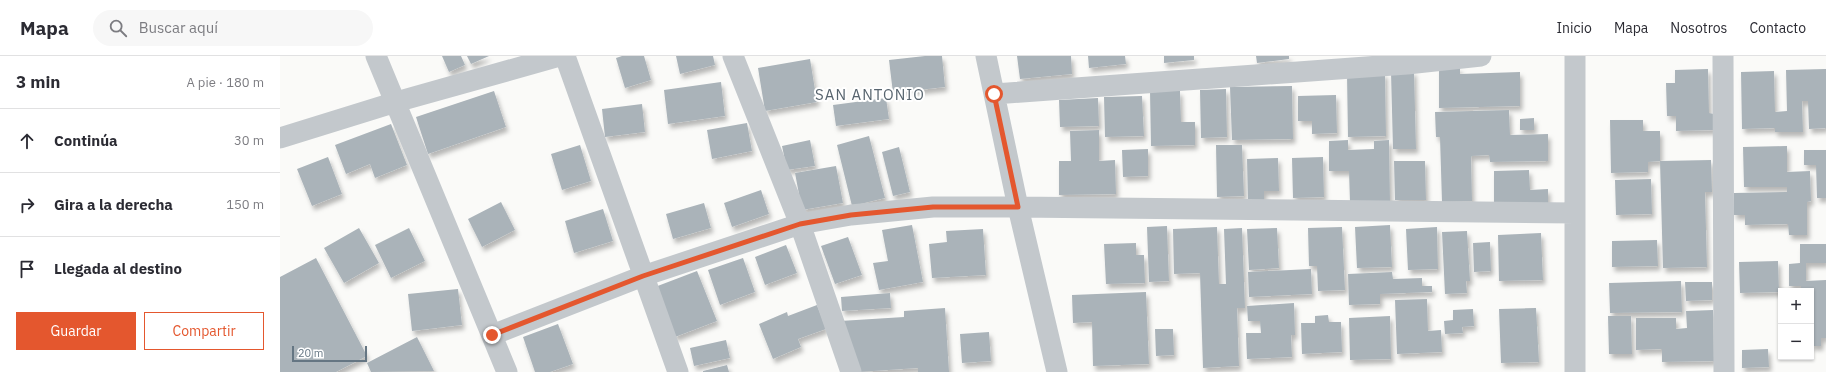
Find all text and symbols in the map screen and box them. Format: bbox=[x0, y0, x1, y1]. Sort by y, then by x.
search box bbox=[93, 10, 373, 46]
text: Mapa bbox=[20, 16, 69, 40]
icon: search bbox=[107, 17, 129, 39]
text: Buscar aquí bbox=[139, 18, 218, 37]
text: Inicio bbox=[1556, 19, 1592, 37]
text: Mapa bbox=[1614, 19, 1648, 37]
text: Nosotros bbox=[1670, 19, 1727, 37]
text: Contacto bbox=[1749, 19, 1806, 37]
text: 3 min bbox=[16, 71, 60, 93]
text: A pie · 180 m bbox=[186, 74, 264, 91]
district label: SAN ANTONIO bbox=[815, 85, 925, 104]
route start bbox=[985, 85, 1003, 103]
icon: ahead bbox=[16, 130, 38, 152]
text: Continúa bbox=[54, 131, 118, 150]
text: 30 m bbox=[234, 132, 264, 149]
icon: right bbox=[16, 194, 38, 216]
text: Gira a la derecha bbox=[54, 195, 173, 214]
text: 150 m bbox=[226, 196, 264, 213]
icon: arrive bbox=[16, 258, 38, 280]
text: Llegada al destino bbox=[54, 259, 182, 278]
map controls bbox=[1778, 288, 1814, 360]
button: + bbox=[1778, 288, 1814, 324]
button: Guardar bbox=[16, 312, 136, 350]
button: Compartir bbox=[144, 312, 264, 350]
button: − bbox=[1778, 324, 1814, 360]
route end bbox=[483, 326, 501, 344]
scale bar bbox=[292, 344, 367, 363]
text: 20 m bbox=[298, 346, 323, 360]

